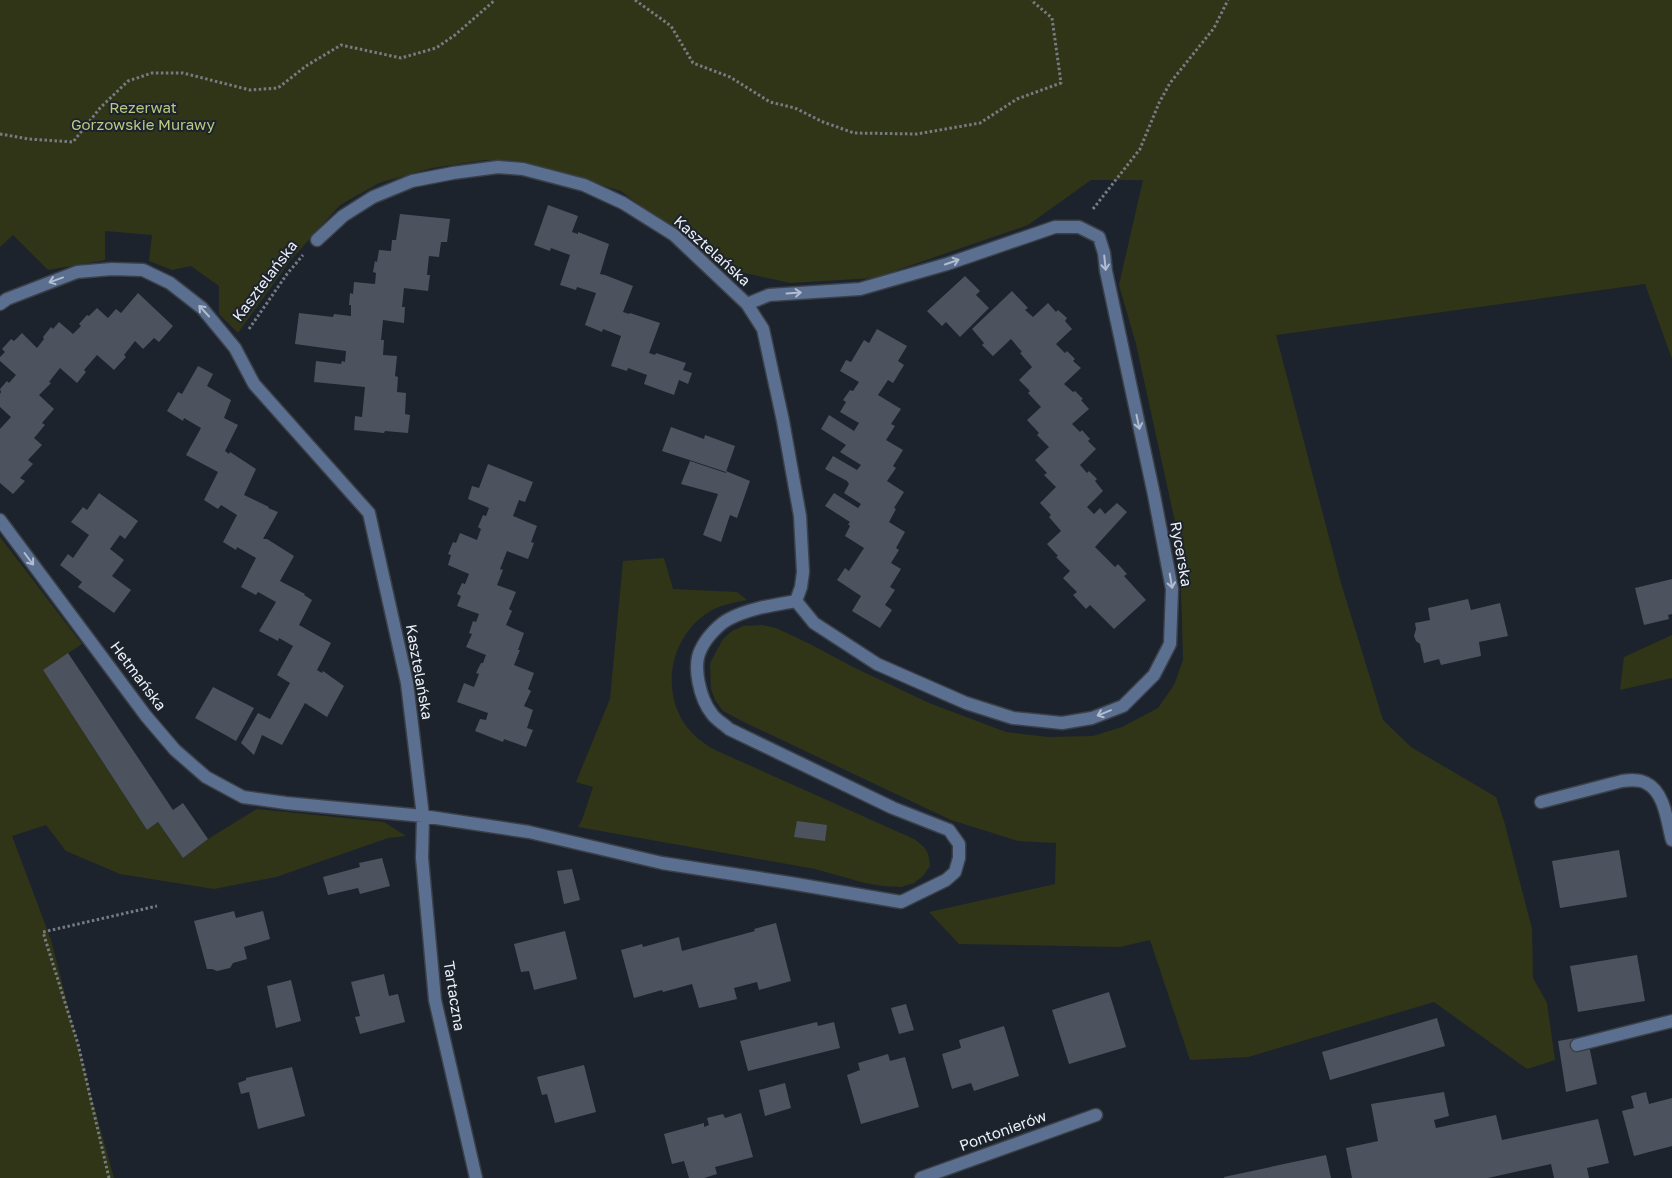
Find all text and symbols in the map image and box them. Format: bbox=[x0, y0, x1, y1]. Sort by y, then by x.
park label: Rezerwat Gorzowskie Murawy bbox=[71, 98, 216, 133]
street label: Kasztelańska bbox=[671, 211, 755, 289]
street label: Kasztelańska bbox=[228, 236, 300, 324]
one-way arrow bbox=[1100, 255, 1110, 271]
one-way arrow bbox=[944, 257, 960, 266]
one-way arrow bbox=[49, 276, 64, 285]
one-way arrow bbox=[786, 289, 802, 298]
one-way arrow bbox=[198, 305, 210, 318]
one-way arrow bbox=[1134, 413, 1143, 429]
street label: Rycerska bbox=[1167, 520, 1197, 588]
one-way arrow bbox=[24, 552, 35, 565]
one-way arrow bbox=[1166, 573, 1176, 589]
street label: Kasztelańska bbox=[403, 623, 437, 721]
street label: Hetmańska bbox=[107, 637, 171, 713]
one-way arrow bbox=[1096, 710, 1111, 719]
street label: Tartaczna bbox=[441, 960, 469, 1032]
street label: Pontonierów bbox=[957, 1106, 1049, 1154]

